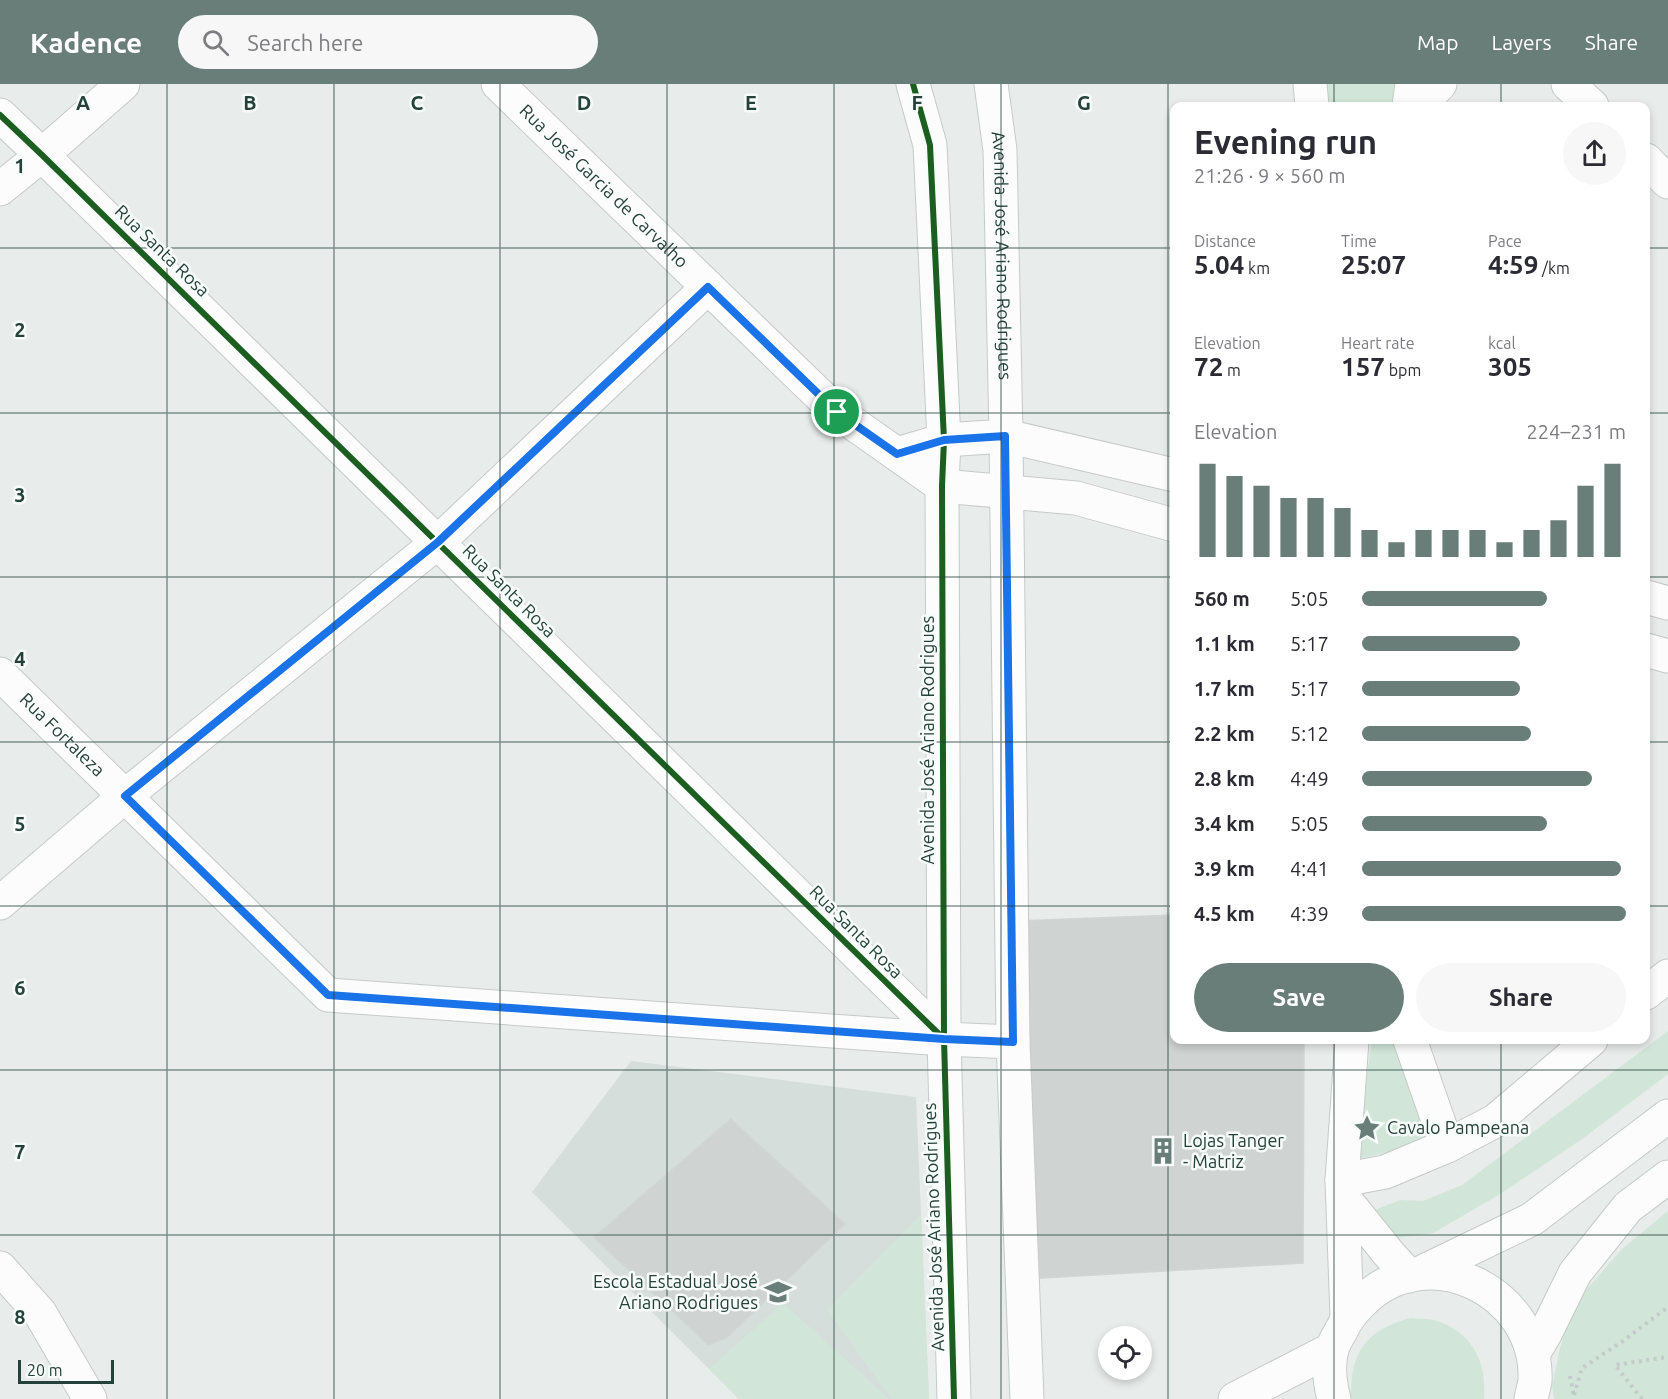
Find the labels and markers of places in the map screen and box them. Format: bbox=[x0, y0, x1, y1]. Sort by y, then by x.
pin bbox=[811, 386, 862, 437]
place icon: Cavalo Pampeana bbox=[1352, 1113, 1382, 1143]
place label: Cavalo Pampeana bbox=[1387, 1117, 1529, 1137]
place label: Lojas Tanger - Matriz bbox=[1183, 1130, 1284, 1171]
building icon: Lojas Tanger - Matriz bbox=[1148, 1136, 1178, 1166]
place label: Escola Estadual José Ariano Rodrigues bbox=[593, 1271, 758, 1312]
school or university icon: Escola Estadual José Ariano Rodrigues bbox=[763, 1277, 793, 1307]

